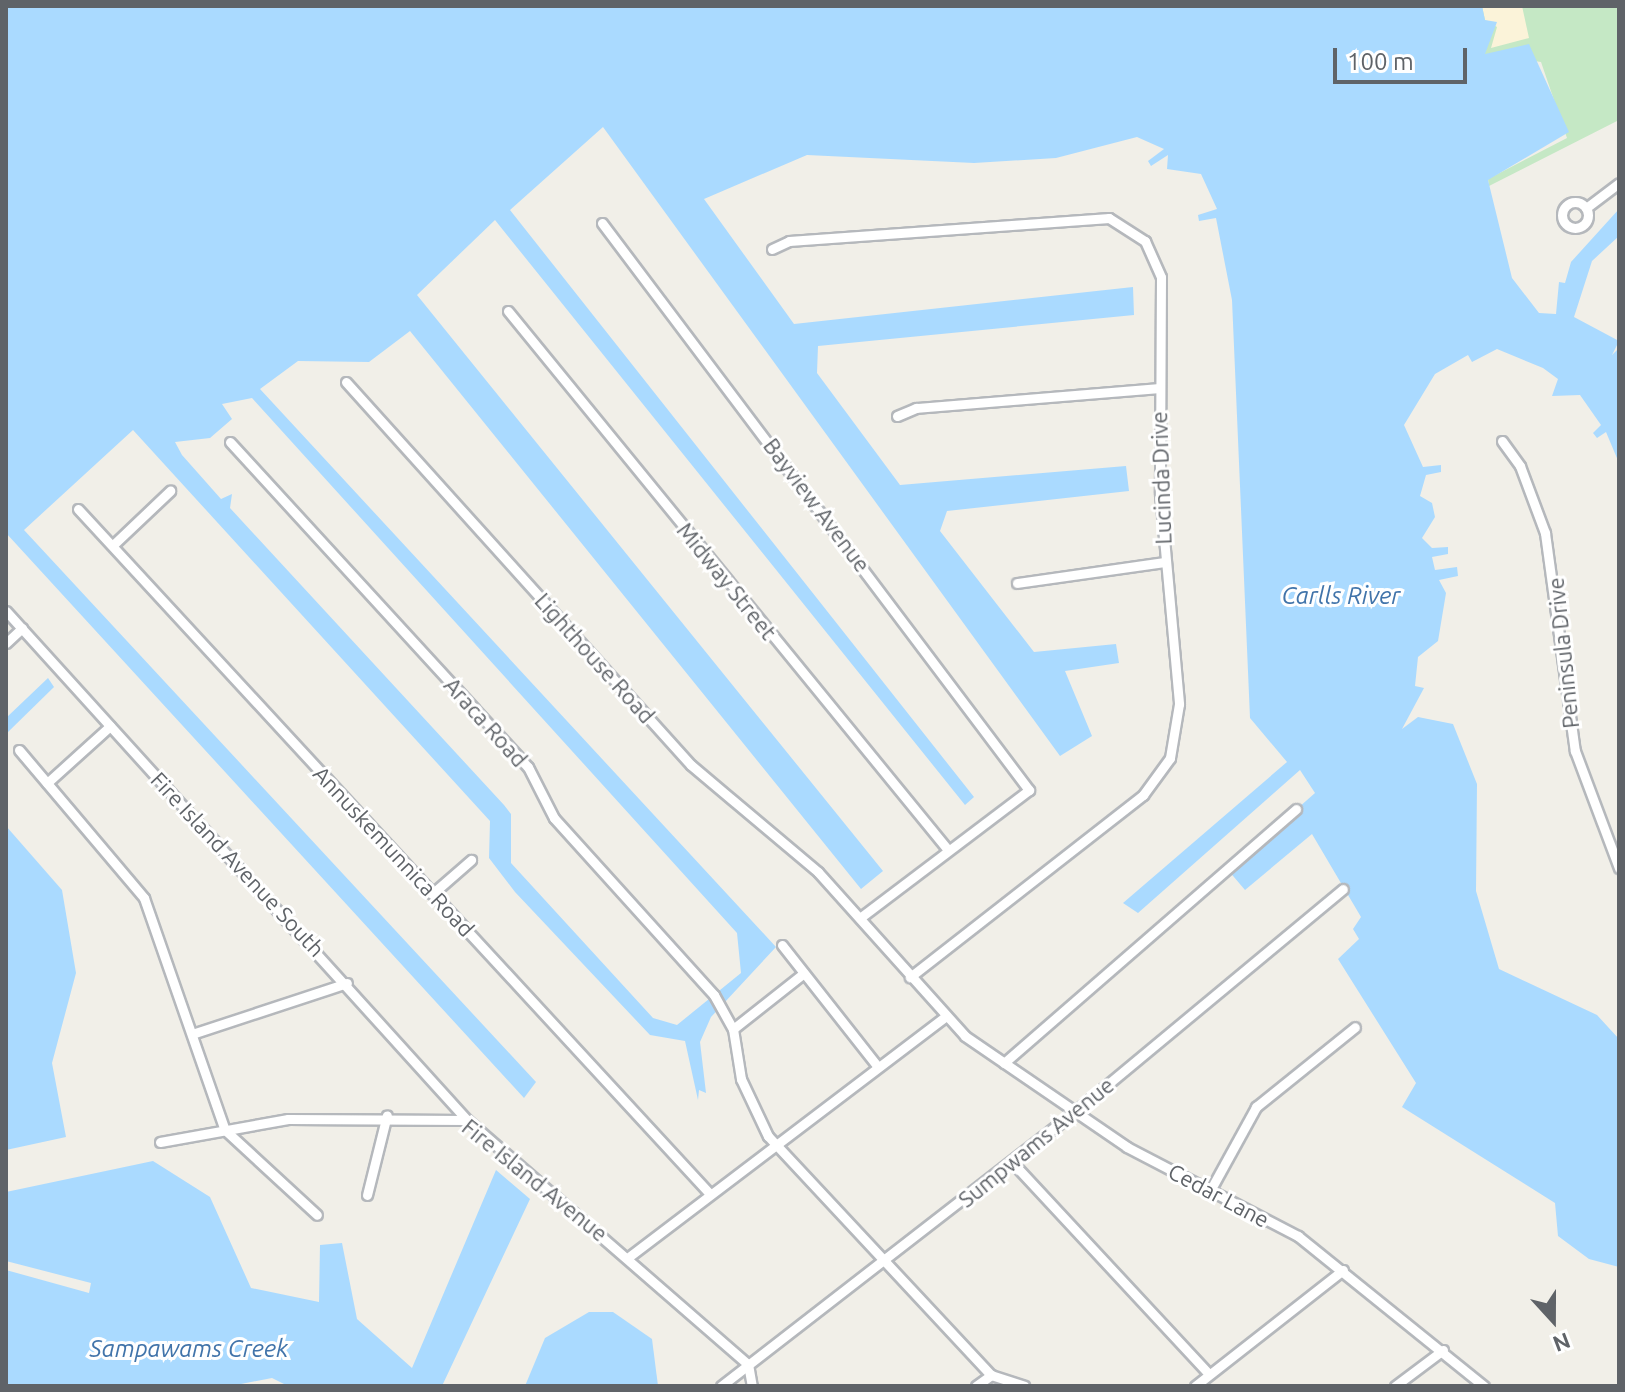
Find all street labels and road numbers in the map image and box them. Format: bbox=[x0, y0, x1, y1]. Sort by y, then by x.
street label: Lucinda Drive bbox=[1145, 411, 1177, 545]
street label: Bayview Avenue bbox=[758, 433, 876, 577]
street label: Midway Street bbox=[672, 517, 782, 645]
street label: Peninsula Drive bbox=[1542, 576, 1584, 730]
street label: Lighthouse Road bbox=[530, 588, 660, 728]
street label: Araca Road bbox=[439, 672, 533, 772]
street label: Annuskemunnica Road bbox=[308, 760, 480, 942]
street label: Fire Island Avenue South bbox=[146, 766, 330, 962]
street label: Sumpwams Avenue bbox=[953, 1071, 1119, 1213]
street label: Fire Island Avenue bbox=[457, 1113, 613, 1247]
street label: Cedar Lane bbox=[1164, 1157, 1274, 1233]

